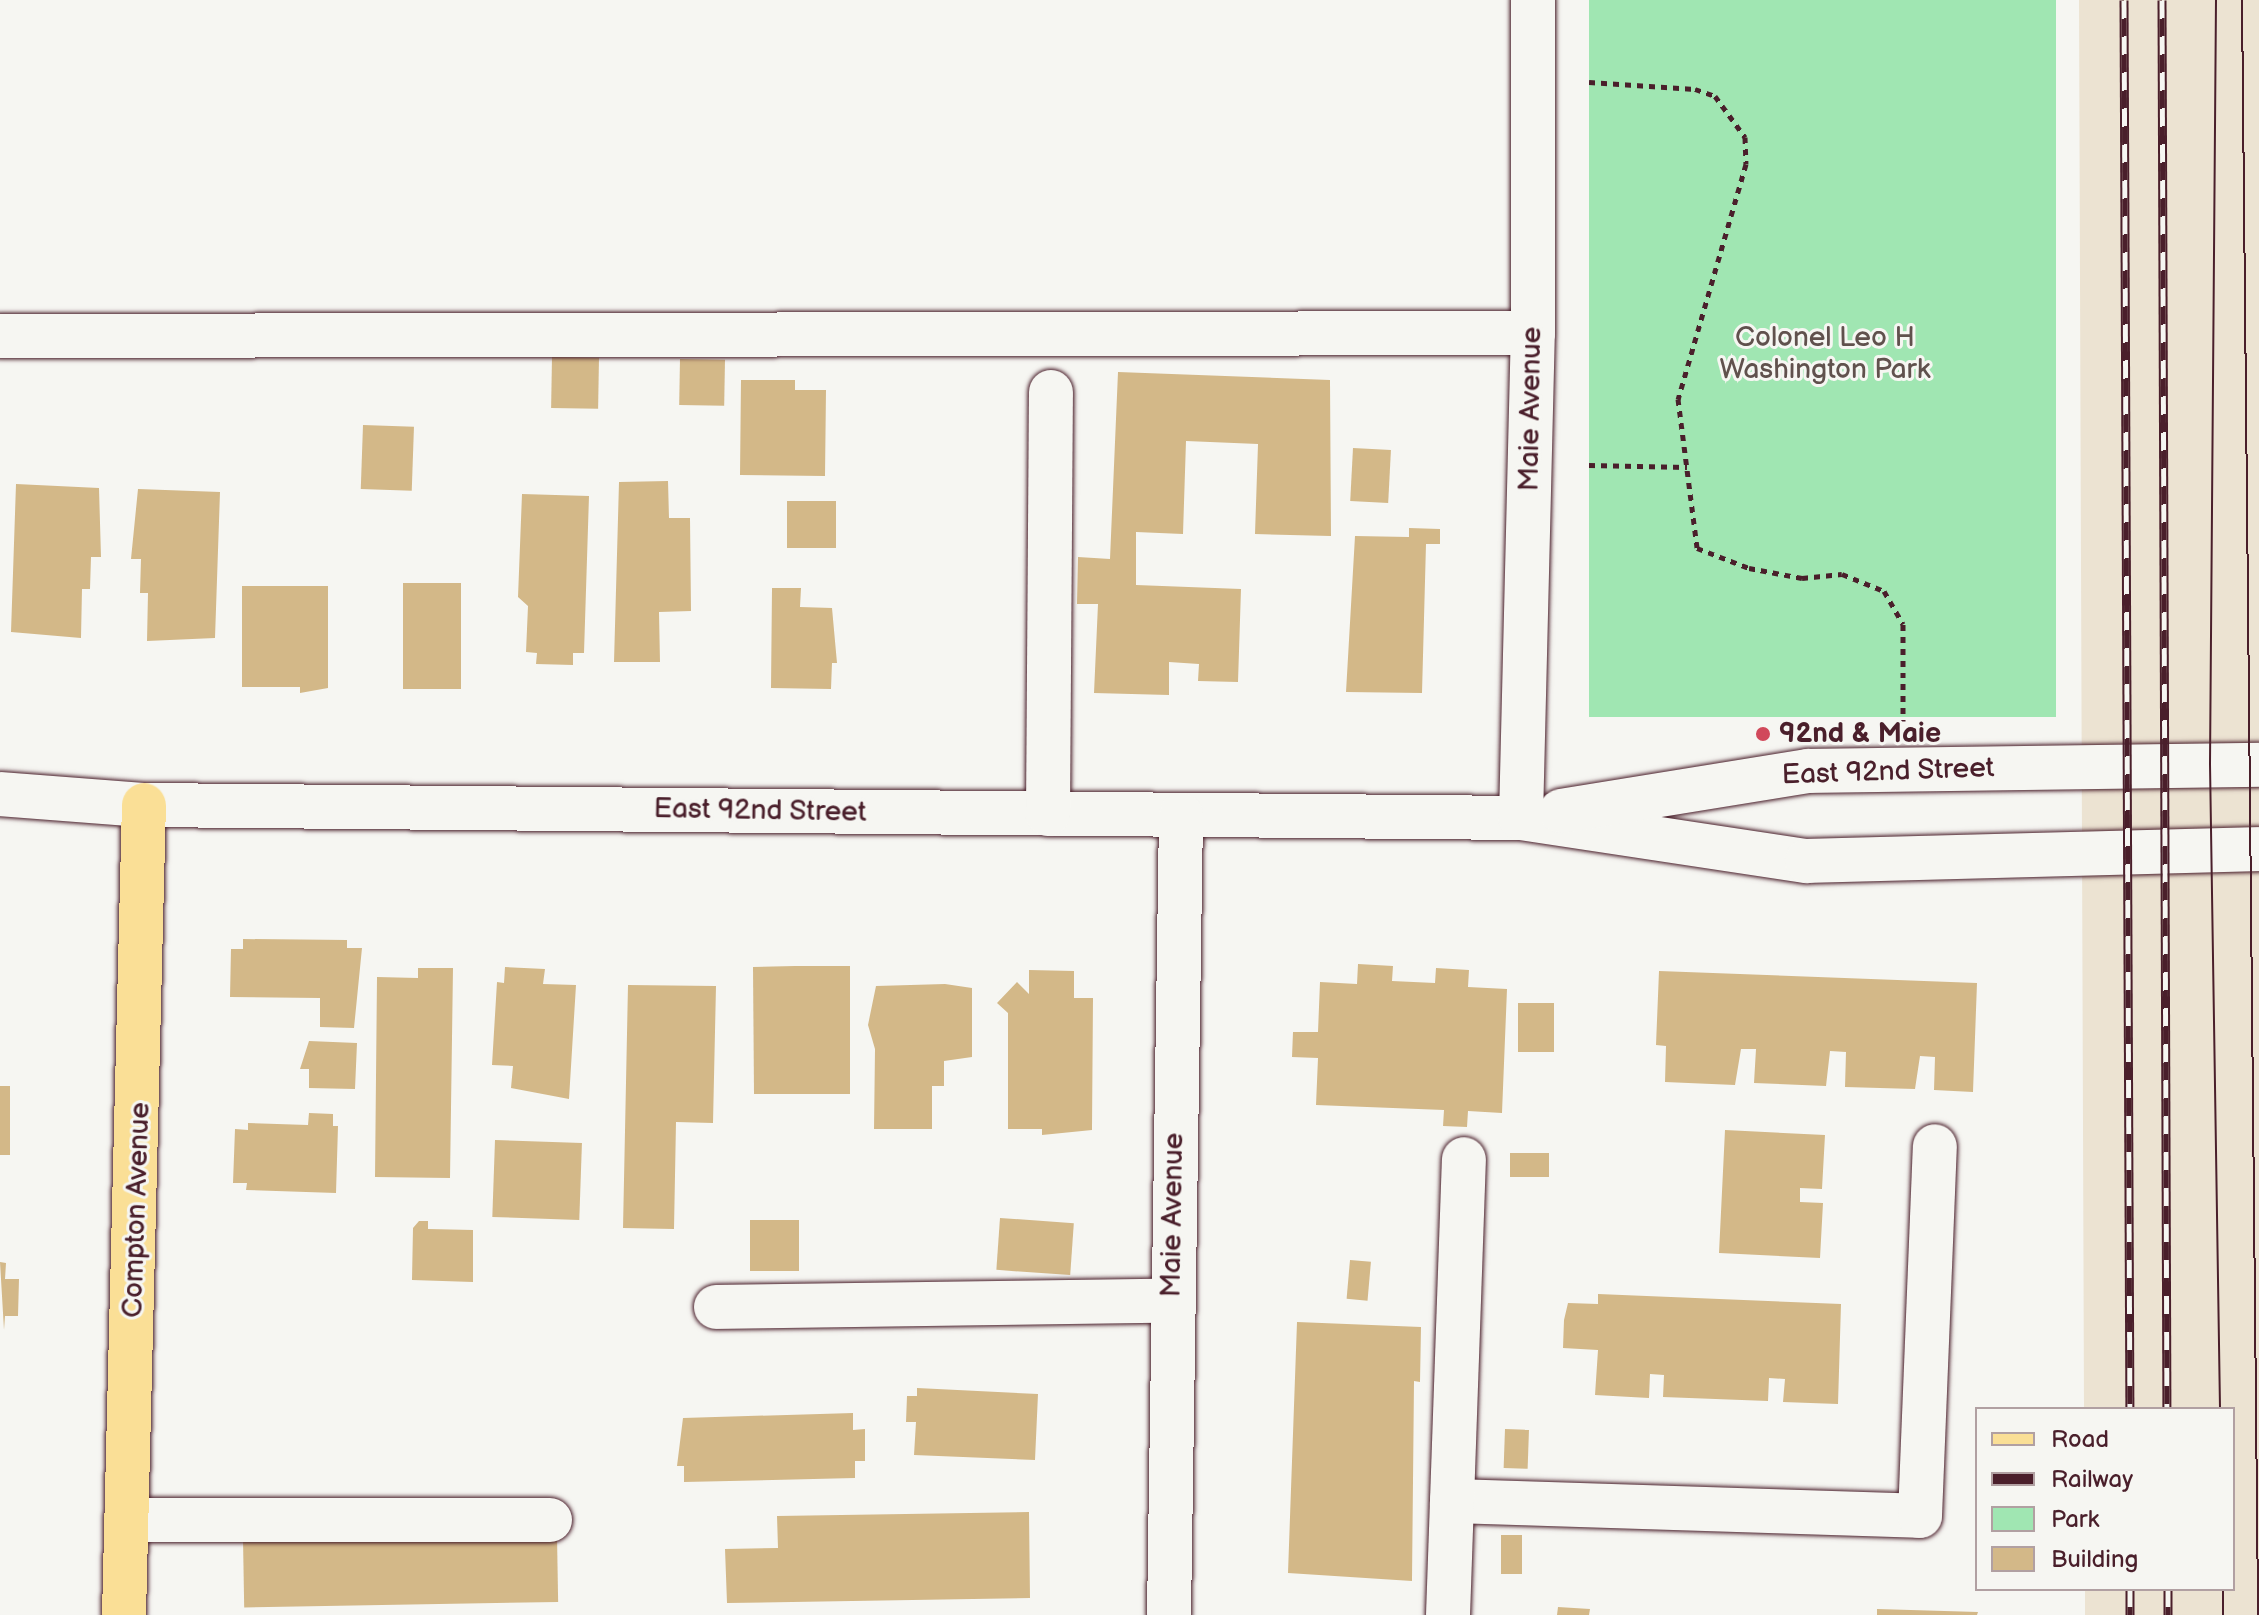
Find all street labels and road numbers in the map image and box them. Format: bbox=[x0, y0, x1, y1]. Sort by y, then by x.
street label: Maie Avenue bbox=[1513, 326, 1549, 492]
street label: East 92nd Street bbox=[1781, 751, 1995, 793]
street label: East 92nd Street bbox=[653, 792, 867, 830]
street label: Compton Avenue bbox=[116, 1102, 158, 1318]
street label: Maie Avenue bbox=[1155, 1132, 1191, 1298]

